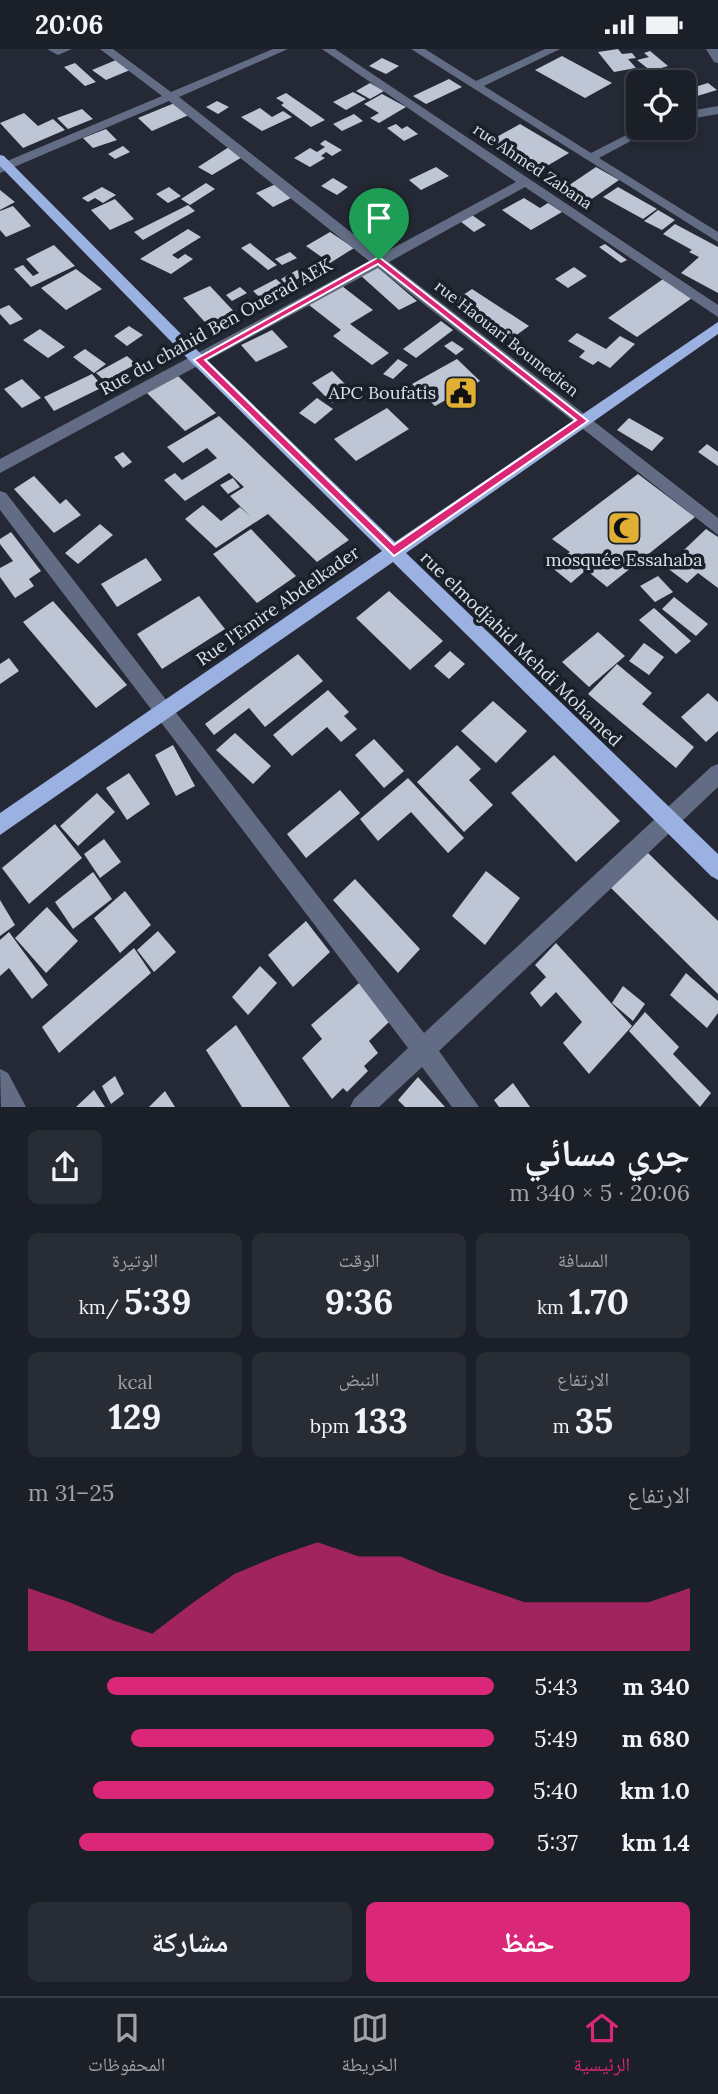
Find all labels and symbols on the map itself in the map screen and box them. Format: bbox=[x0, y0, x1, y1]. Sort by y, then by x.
street label: rue Ahmed Zabana bbox=[470, 119, 596, 213]
pin bbox=[349, 188, 409, 260]
street label: Rue du chahid Ben Ouerad AEK bbox=[95, 253, 337, 400]
street label: rue Haouari Boumedien bbox=[431, 276, 583, 401]
public building icon: APC Boufatis bbox=[442, 374, 480, 412]
place label: APC Boufatis bbox=[327, 381, 436, 404]
mosque icon: mosquée Essahaba bbox=[605, 509, 643, 547]
street label: Rue l'Emire Abdelkader bbox=[192, 540, 364, 671]
street label: rue elmodjahid Mehdi Mohamed bbox=[416, 546, 627, 751]
place label: mosquée Essahaba bbox=[545, 548, 703, 571]

